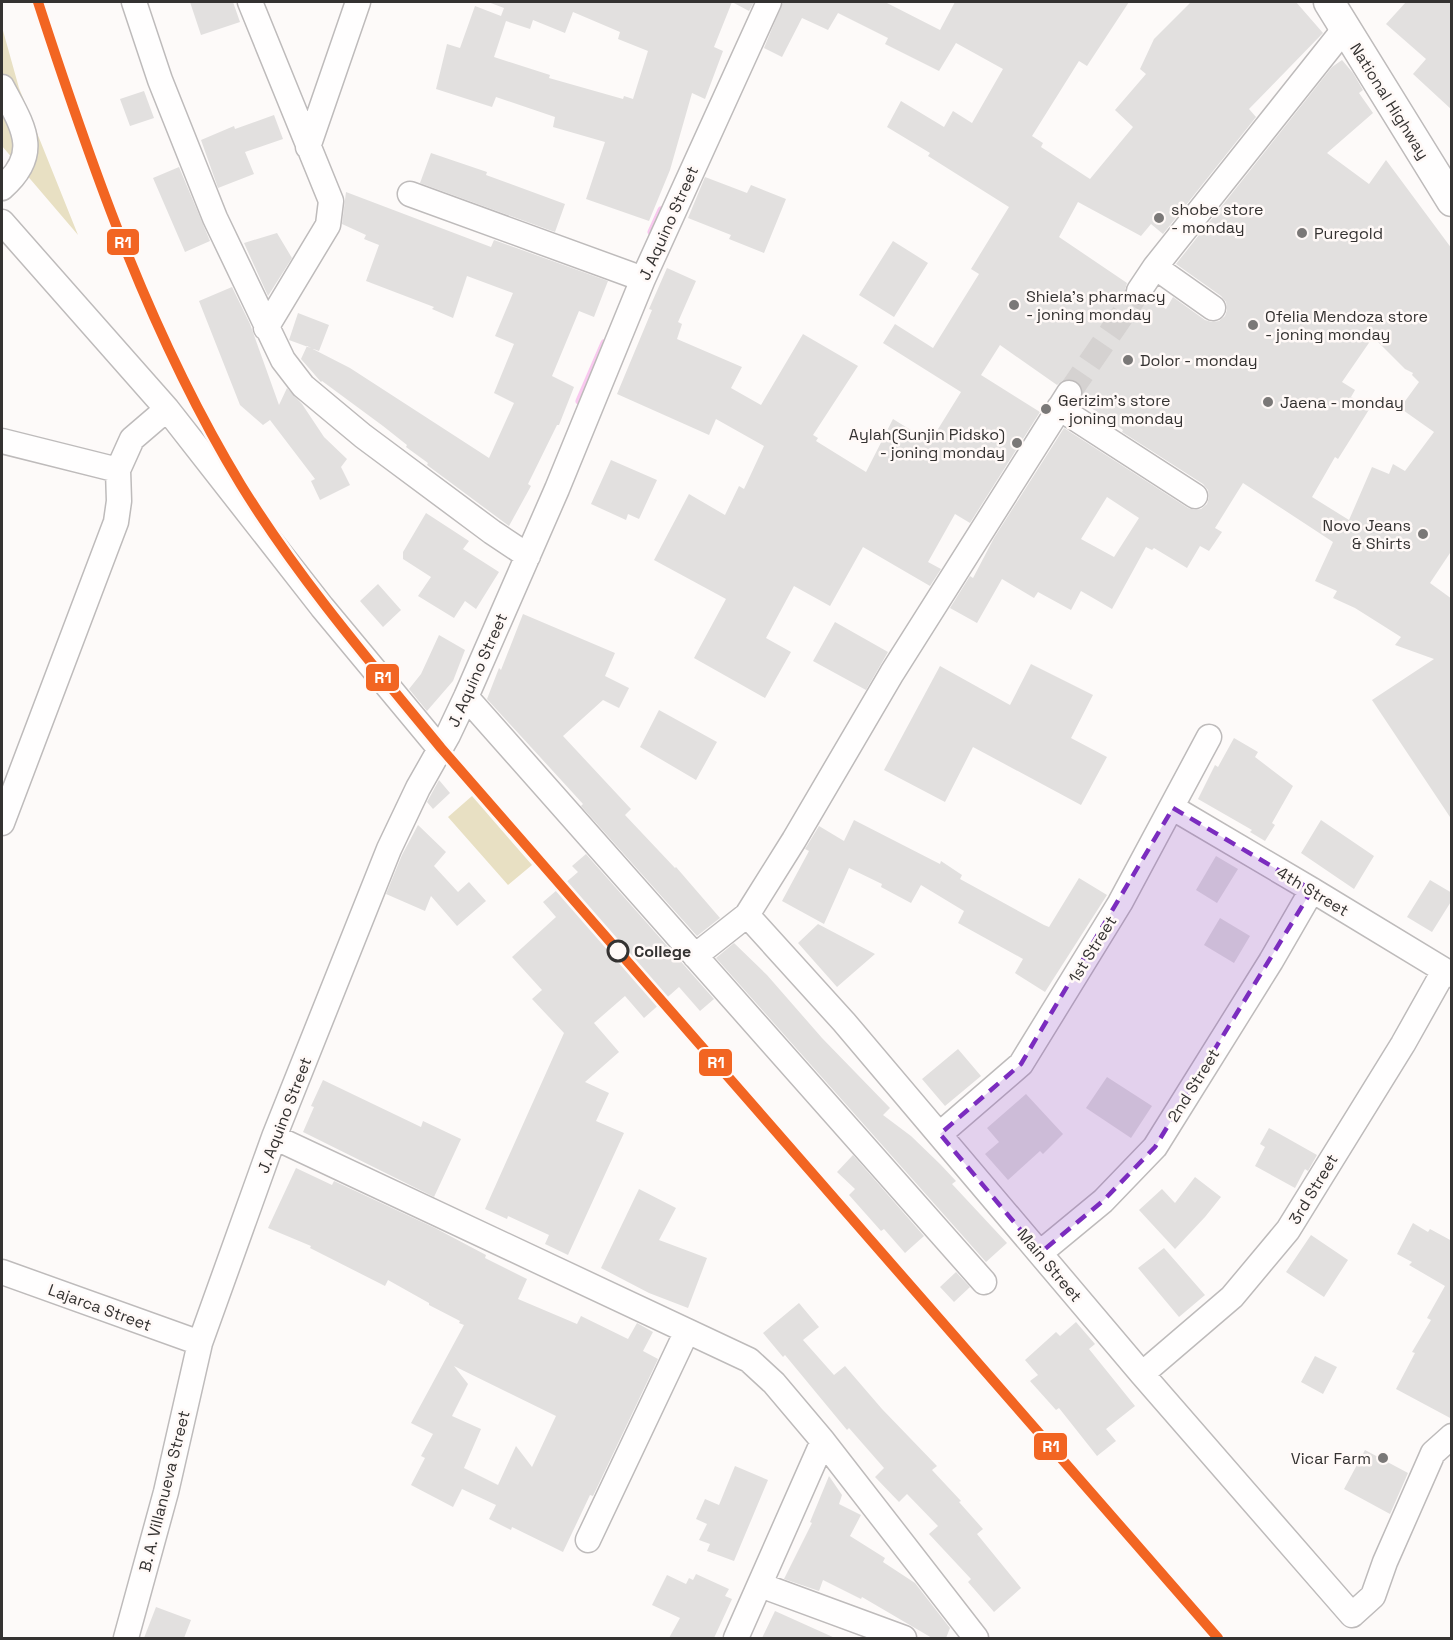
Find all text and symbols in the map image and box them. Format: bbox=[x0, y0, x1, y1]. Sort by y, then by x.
street label: National Highway bbox=[1345, 39, 1434, 163]
street label: J. Aquino Street bbox=[634, 163, 703, 284]
place label: shobe store - monday bbox=[1171, 199, 1263, 238]
marker: shobe store - monday bbox=[1152, 211, 1166, 225]
place label: Puregold bbox=[1314, 223, 1383, 244]
marker: Puregold bbox=[1295, 226, 1309, 240]
line badge: R1 bbox=[106, 228, 140, 256]
text: R1 bbox=[114, 232, 132, 253]
place label: Shiela's pharmacy - joning monday bbox=[1026, 286, 1166, 325]
marker: Shiela's pharmacy - joning monday bbox=[1007, 298, 1021, 312]
place label: Ofelia Mendoza store - joning monday bbox=[1265, 306, 1428, 345]
marker: Ofelia Mendoza store - joning monday bbox=[1246, 318, 1260, 332]
place label: Dolor - monday bbox=[1140, 350, 1257, 371]
marker: Dolor - monday bbox=[1121, 353, 1135, 367]
place label: Gerizim's store - joning monday bbox=[1058, 390, 1183, 429]
place label: Jaena - monday bbox=[1280, 392, 1404, 413]
marker: Jaena - monday bbox=[1261, 395, 1275, 409]
marker: Gerizim's store - joning monday bbox=[1039, 402, 1053, 416]
place label: Aylah(Sunjin Pidsko) - joning monday bbox=[849, 424, 1005, 463]
marker: Aylah(Sunjin Pidsko) - joning monday bbox=[1010, 436, 1024, 450]
place label: Novo Jeans & Shirts bbox=[1323, 515, 1411, 554]
marker: Novo Jeans & Shirts bbox=[1416, 527, 1430, 541]
street label: J. Aquino Street bbox=[443, 610, 512, 731]
line badge: R1 bbox=[365, 663, 400, 692]
text: R1 bbox=[374, 667, 392, 688]
street label: 4th Street bbox=[1273, 862, 1353, 921]
street label: 1st Street bbox=[1064, 912, 1121, 987]
marker: College bbox=[607, 940, 629, 962]
place label: College bbox=[634, 941, 691, 962]
street label: 2nd Street bbox=[1163, 1045, 1224, 1126]
line badge: R1 bbox=[698, 1048, 733, 1077]
text: R1 bbox=[707, 1052, 725, 1073]
street label: J. Aquino Street bbox=[253, 1054, 316, 1176]
street label: 3rd Street bbox=[1284, 1150, 1343, 1228]
street label: Main Street bbox=[1013, 1224, 1087, 1306]
street label: Lajarca Street bbox=[45, 1279, 154, 1336]
street label: B. A. Villanueva Street bbox=[134, 1408, 195, 1574]
line badge: R1 bbox=[1033, 1432, 1068, 1461]
text: R1 bbox=[1042, 1436, 1060, 1457]
place label: Vicar Farm bbox=[1291, 1448, 1371, 1469]
marker: Vicar Farm bbox=[1376, 1451, 1390, 1465]

